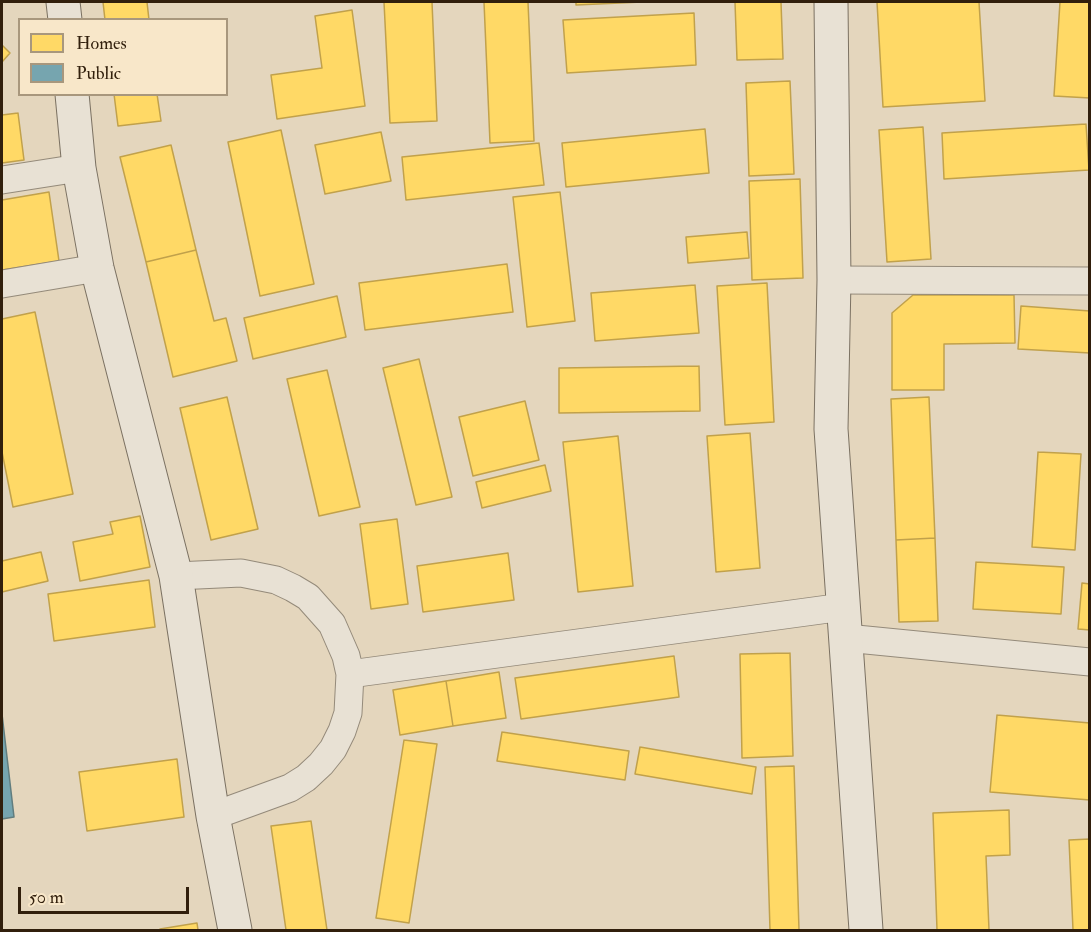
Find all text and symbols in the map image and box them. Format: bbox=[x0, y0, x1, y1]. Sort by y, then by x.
legend bbox=[18, 18, 228, 96]
text: Homes bbox=[76, 32, 127, 55]
text: Public bbox=[76, 62, 121, 85]
scale bar bbox=[21, 875, 192, 913]
text: 50 m bbox=[29, 886, 64, 909]

